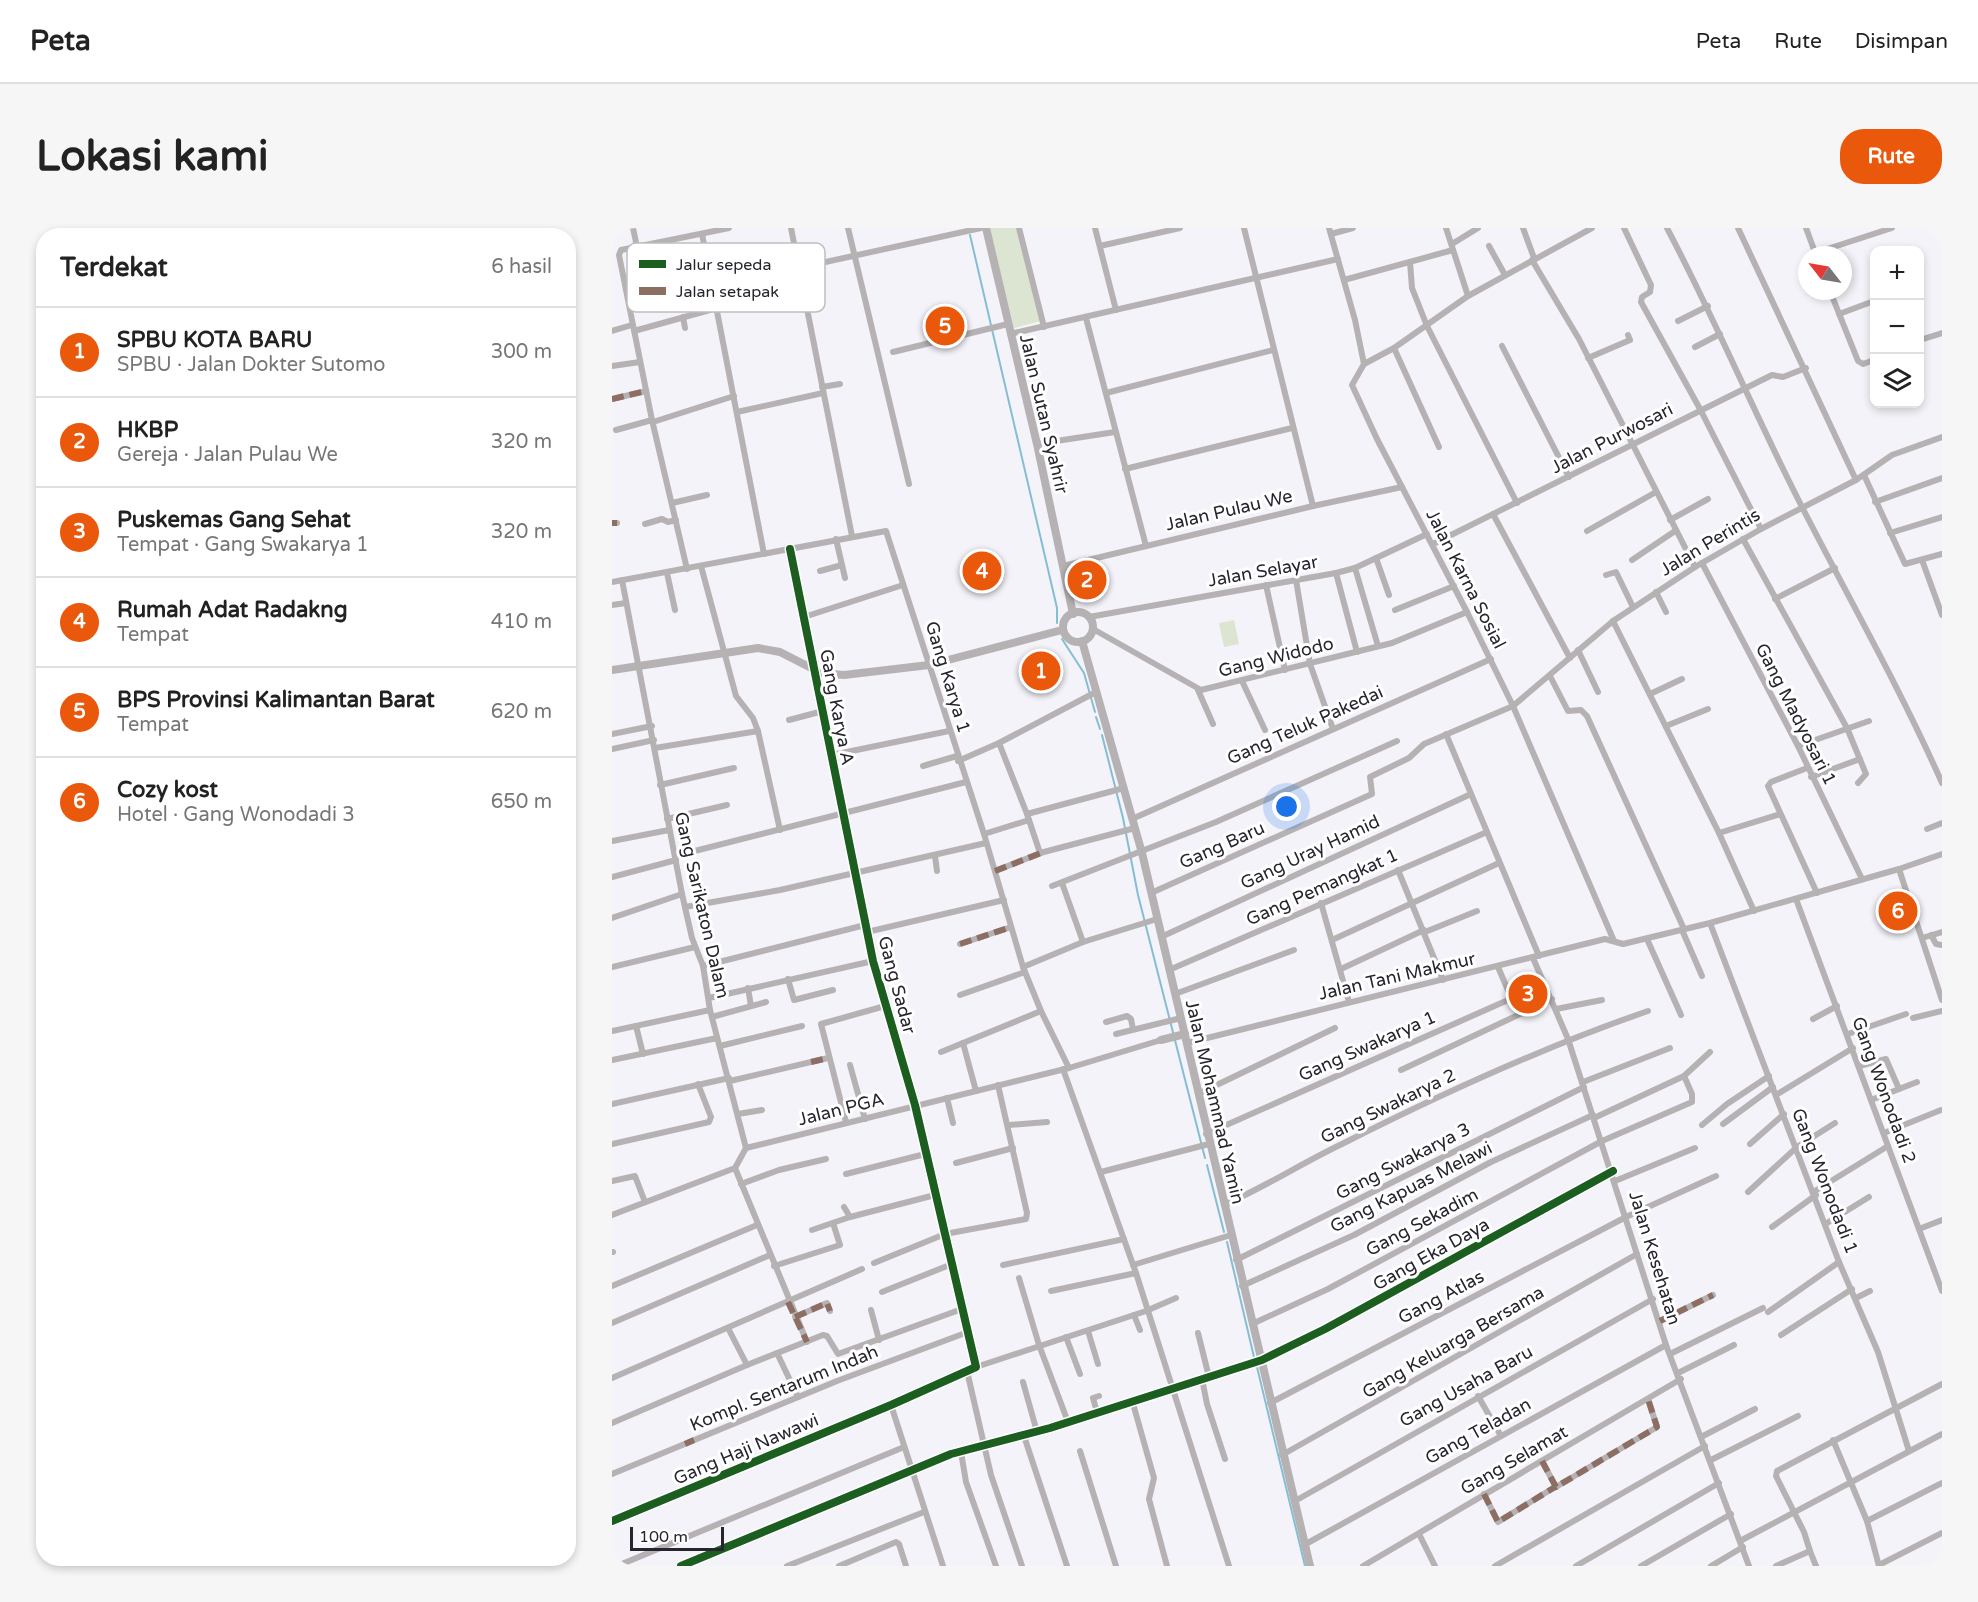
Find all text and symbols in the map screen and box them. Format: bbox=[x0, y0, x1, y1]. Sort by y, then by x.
text: Peta bbox=[30, 24, 91, 58]
text: Peta bbox=[1696, 29, 1741, 54]
text: Rute bbox=[1774, 29, 1822, 54]
text: Disimpan bbox=[1855, 29, 1948, 54]
button: Rute bbox=[1840, 129, 1942, 184]
text: Lokasi kami bbox=[36, 131, 268, 182]
legend bbox=[627, 243, 825, 312]
north arrow bbox=[1798, 246, 1852, 300]
map controls bbox=[1870, 246, 1924, 408]
button: + bbox=[1870, 246, 1924, 300]
text: Terdekat bbox=[60, 252, 168, 283]
text: 6 hasil bbox=[491, 255, 552, 279]
text: Jalur sepeda bbox=[676, 255, 771, 275]
text: Jalan setapak bbox=[676, 282, 779, 302]
button: − bbox=[1870, 300, 1924, 354]
pin: 5 bbox=[926, 304, 964, 348]
text: SPBU KOTA BARU bbox=[117, 327, 312, 353]
street label: Jalan Sutan Syahrir bbox=[1015, 332, 1073, 496]
text: 1 bbox=[73, 340, 86, 364]
text: 300 m bbox=[491, 340, 552, 364]
text: SPBU · Jalan Dokter Sutomo bbox=[117, 353, 385, 377]
button: layers bbox=[1870, 354, 1924, 408]
street label: Jalan Purwosari bbox=[1547, 398, 1677, 478]
text: HKBP bbox=[117, 417, 178, 443]
text: 2 bbox=[73, 430, 86, 454]
text: 320 m bbox=[491, 430, 552, 454]
text: Gereja · Jalan Pulau We bbox=[117, 443, 338, 467]
street label: Jalan Pulau We bbox=[1163, 485, 1295, 535]
street label: Jalan Perintis bbox=[1656, 503, 1764, 581]
street label: Jalan Karna Sosial bbox=[1421, 506, 1511, 652]
text: Puskemas Gang Sehat bbox=[117, 507, 351, 533]
text: 3 bbox=[73, 520, 86, 544]
text: 320 m bbox=[491, 520, 552, 544]
text: Tempat · Gang Swakarya 1 bbox=[117, 533, 369, 557]
pin: 4 bbox=[962, 548, 1001, 594]
street label: Jalan Selayar bbox=[1206, 551, 1320, 591]
pin: 2 bbox=[1068, 558, 1106, 602]
text: Rumah Adat Radakng bbox=[117, 597, 348, 623]
text: 4 bbox=[73, 610, 86, 634]
text: 410 m bbox=[491, 610, 552, 634]
street label: Gang Karya 1 bbox=[921, 619, 975, 735]
text: Tempat bbox=[117, 623, 189, 647]
street label: Gang Widodo bbox=[1216, 632, 1336, 682]
street label: Gang Madyosari 1 bbox=[1751, 639, 1841, 789]
street label: Gang Karya A bbox=[815, 647, 859, 767]
pin: 1 bbox=[1022, 648, 1060, 694]
street label: Gang Teluk Pakedai bbox=[1224, 681, 1386, 769]
text: BPS Provinsi Kalimantan Barat bbox=[117, 687, 435, 713]
text: 5 bbox=[73, 700, 86, 724]
text: 620 m bbox=[491, 700, 552, 724]
text: Tempat bbox=[117, 713, 189, 737]
text: Cozy kost bbox=[117, 777, 218, 803]
text: 6 bbox=[73, 790, 86, 814]
text: 650 m bbox=[491, 790, 552, 814]
your location bbox=[1272, 792, 1301, 821]
text: Hotel · Gang Wonodadi 3 bbox=[117, 803, 355, 827]
street label: Gang Sarikaton Dalam bbox=[670, 810, 734, 1000]
street label: Gang Uray Hamid bbox=[1237, 810, 1383, 894]
street label: Gang Baru bbox=[1176, 816, 1268, 874]
street label: Gang Pemangkat 1 bbox=[1243, 844, 1401, 930]
pin: 6 bbox=[1878, 888, 1918, 934]
street label: Gang Sadar bbox=[873, 934, 921, 1036]
street label: Jalan Tani Makmur bbox=[1317, 947, 1478, 1005]
pin: 3 bbox=[1508, 972, 1548, 1017]
street label: Jalan Mohammad Yamin bbox=[1181, 998, 1249, 1206]
street label: Gang Swakarya 1 bbox=[1295, 1006, 1439, 1086]
street label: Gang Wonodadi 2 bbox=[1847, 1014, 1921, 1166]
street label: Gang Swakarya 2 bbox=[1317, 1064, 1459, 1148]
street label: Jalan PGA bbox=[796, 1088, 886, 1130]
street label: Gang Wonodadi 1 bbox=[1787, 1105, 1863, 1257]
street label: Gang Swakarya 3 bbox=[1332, 1118, 1474, 1204]
street label: Gang Kapuas Melawi bbox=[1326, 1137, 1496, 1237]
street label: Gang Sekadim bbox=[1362, 1183, 1482, 1261]
street label: Jalan Kesehatan bbox=[1624, 1188, 1686, 1328]
street label: Gang Eka Daya bbox=[1369, 1213, 1493, 1295]
street label: Gang Atlas bbox=[1394, 1265, 1488, 1329]
street label: Gang Keluarga Bersama bbox=[1358, 1281, 1548, 1403]
street label: Kompl. Sentarum Indah bbox=[687, 1340, 881, 1436]
street label: Gang Usaha Baru bbox=[1395, 1340, 1537, 1432]
street label: Gang Teladan bbox=[1421, 1393, 1535, 1469]
street label: Gang Haji Nawawi bbox=[670, 1409, 822, 1489]
street label: Gang Selamat bbox=[1457, 1420, 1572, 1500]
scale bar bbox=[630, 1524, 724, 1552]
text: 100 m bbox=[639, 1527, 688, 1547]

